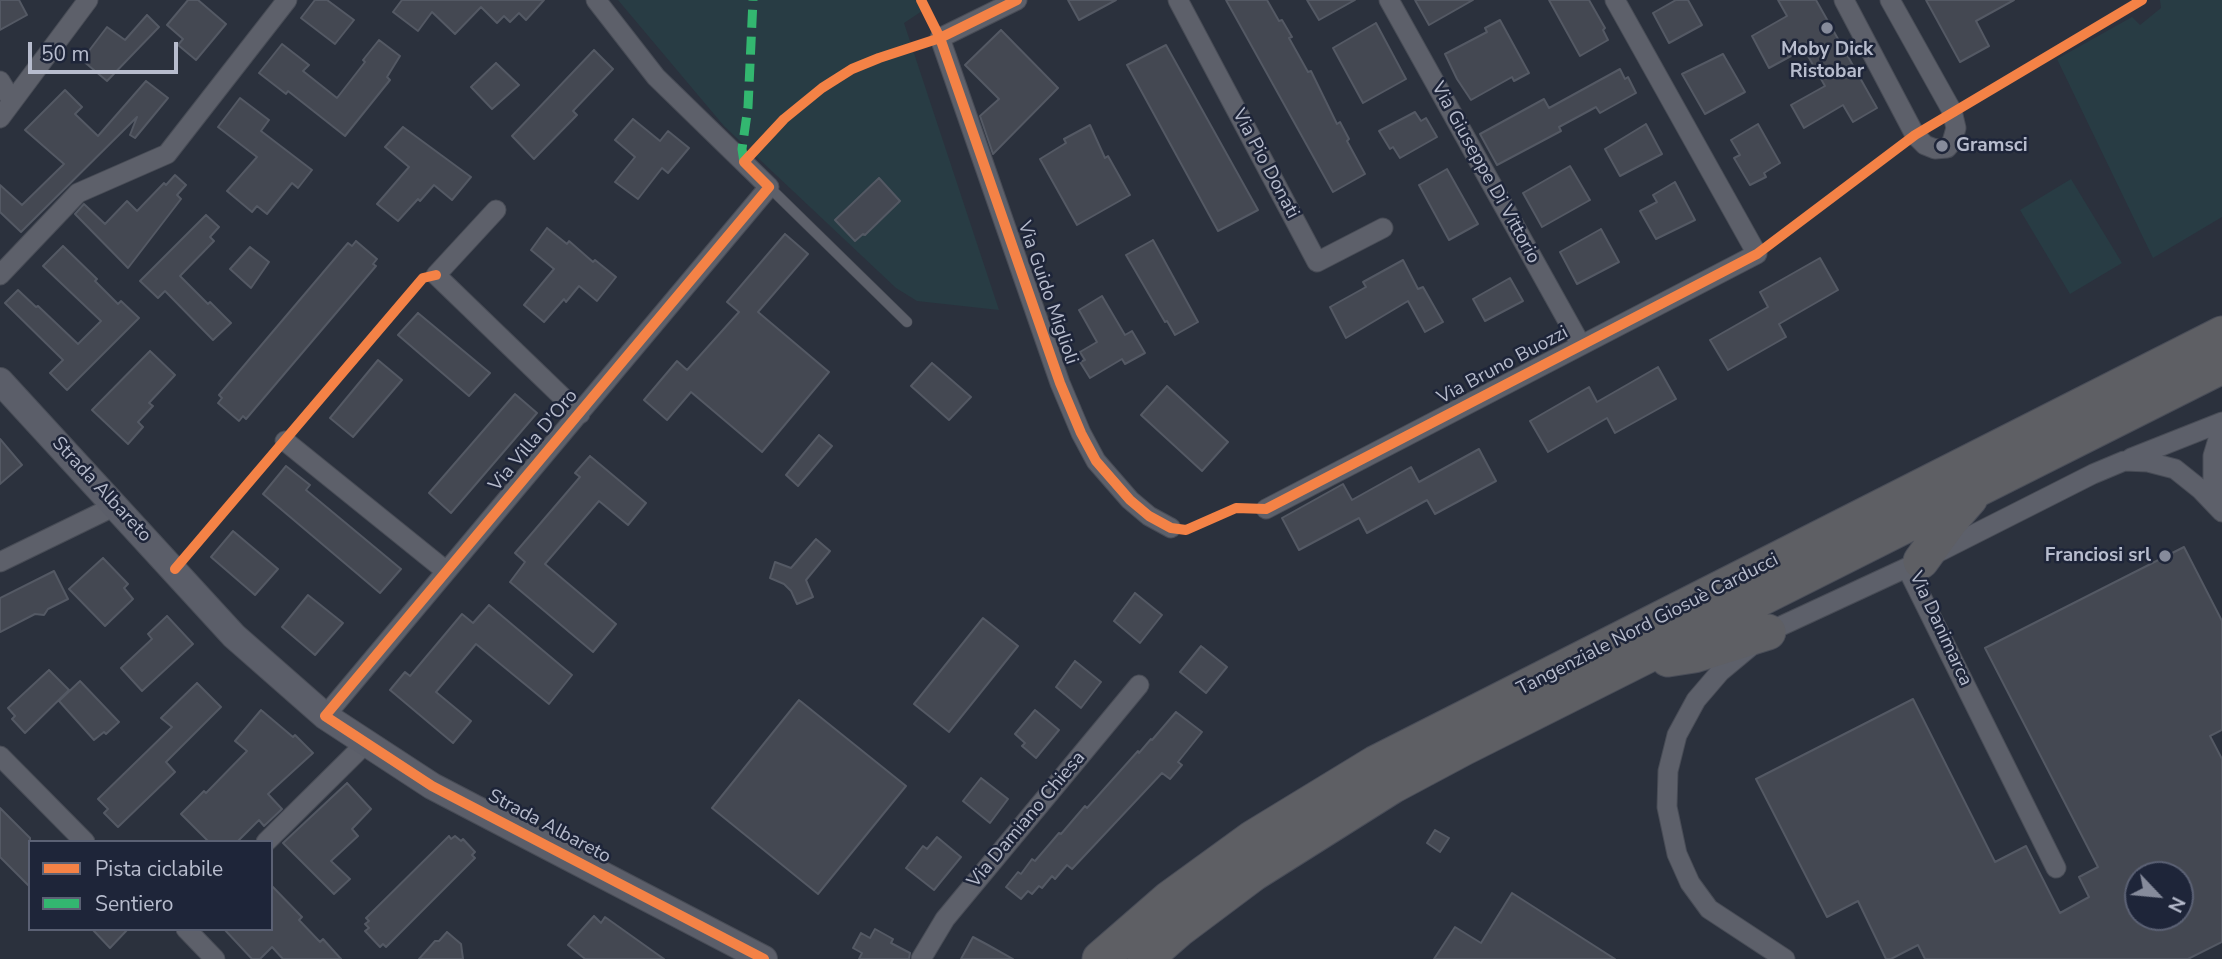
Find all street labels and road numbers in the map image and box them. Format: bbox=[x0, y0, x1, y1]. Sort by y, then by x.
street label: Via Giuseppe Di Vittorio bbox=[1426, 78, 1544, 268]
street label: Via Pio Donati bbox=[1227, 105, 1303, 223]
street label: Via Guido Miglioli bbox=[1012, 218, 1082, 368]
street label: Via Bruno Buozzi bbox=[1434, 322, 1572, 410]
street label: Via Villa D'Oro bbox=[485, 385, 583, 497]
street label: Strada Albareto bbox=[46, 433, 156, 547]
street label: Tangenziale Nord Giosuè Carducci bbox=[1514, 549, 1782, 701]
street label: Via Danimarca bbox=[1904, 568, 1976, 690]
street label: Via Damiano Chiesa bbox=[963, 747, 1091, 893]
street label: Strada Albareto bbox=[484, 785, 614, 869]

